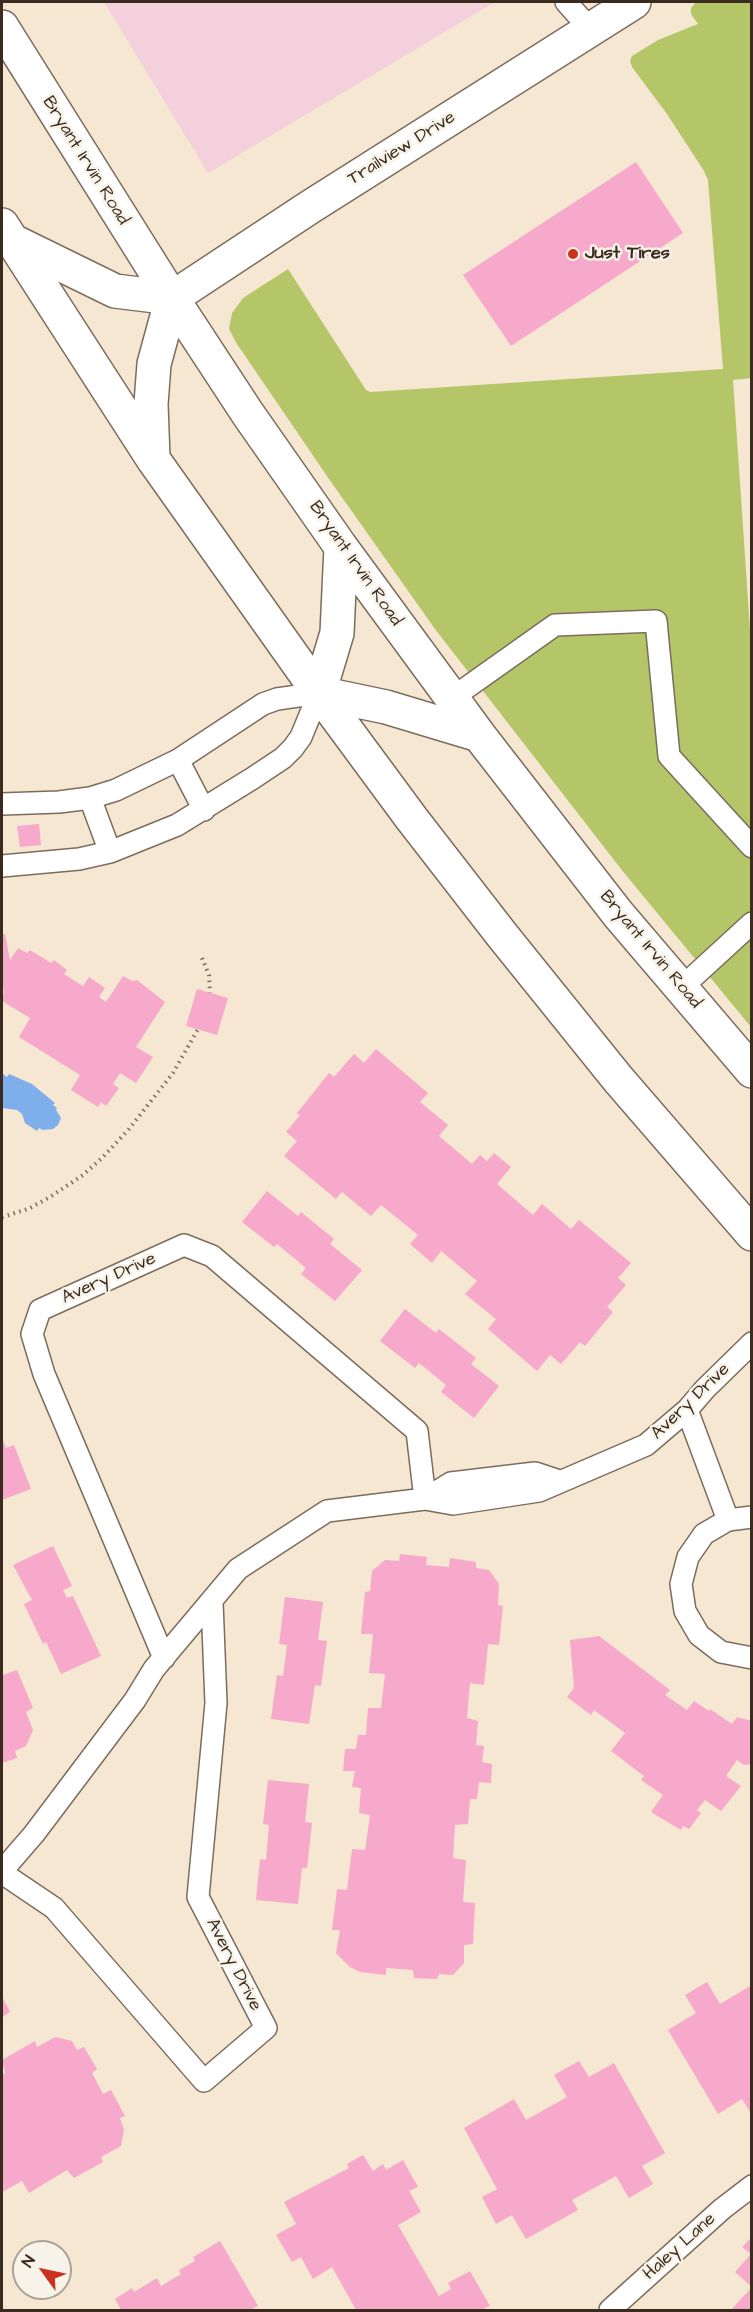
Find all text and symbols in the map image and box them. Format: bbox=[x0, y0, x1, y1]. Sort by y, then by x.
street label: Bryant Irvin Road bbox=[37, 93, 133, 229]
street label: Trailview Drive bbox=[344, 107, 460, 191]
place label: Just Tires bbox=[585, 243, 670, 265]
marker: Just Tires bbox=[566, 247, 580, 261]
street label: Bryant Irvin Road bbox=[304, 497, 406, 631]
street label: Bryant Irvin Road bbox=[594, 887, 706, 1013]
street label: Avery Drive bbox=[58, 1249, 160, 1309]
street label: Avery Drive bbox=[647, 1359, 735, 1445]
street label: Avery Drive bbox=[200, 1915, 266, 2015]
street label: Haley Lane bbox=[639, 2209, 721, 2285]
north arrow bbox=[12, 2240, 72, 2300]
text: N bbox=[17, 2251, 41, 2271]

